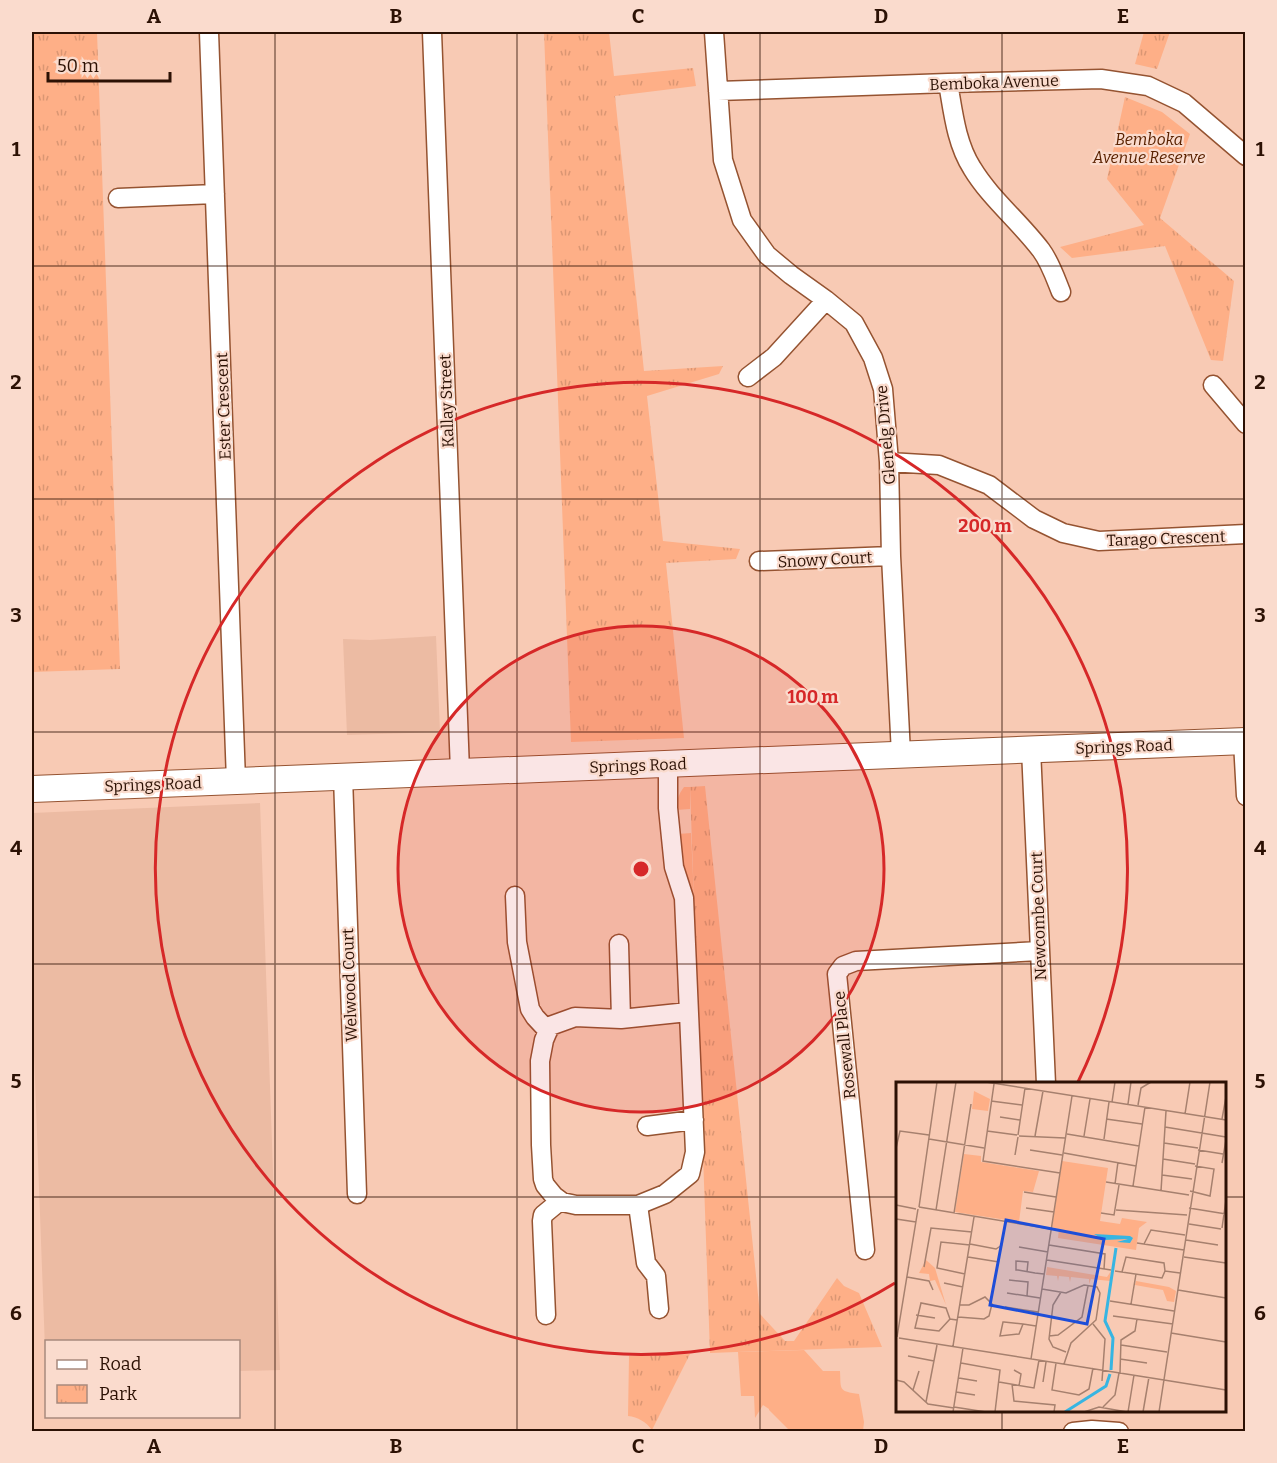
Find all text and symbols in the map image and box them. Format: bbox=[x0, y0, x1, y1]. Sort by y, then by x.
text: A bbox=[147, 4, 162, 28]
text: B bbox=[390, 4, 403, 28]
text: C bbox=[632, 4, 644, 28]
text: D bbox=[874, 4, 888, 28]
text: E bbox=[1117, 4, 1129, 28]
scale bar bbox=[48, 45, 170, 83]
text: 50 m bbox=[57, 55, 99, 77]
street label: Bemboka Avenue bbox=[929, 71, 1059, 94]
park label: Bemboka Avenue Reserve bbox=[1092, 130, 1205, 167]
text: 1 bbox=[12, 137, 21, 161]
text: 1 bbox=[1256, 137, 1265, 161]
street label: Ester Crescent bbox=[212, 352, 235, 460]
street label: Kallay Street bbox=[435, 354, 458, 448]
text: 2 bbox=[10, 370, 22, 394]
text: 2 bbox=[1254, 370, 1266, 394]
street label: Glenelg Drive bbox=[872, 384, 899, 486]
text: 200 m bbox=[958, 515, 1012, 537]
street label: Tarago Crescent bbox=[1106, 527, 1226, 550]
street label: Snowy Court bbox=[777, 548, 873, 571]
text: 3 bbox=[10, 603, 22, 627]
text: 3 bbox=[1254, 603, 1266, 627]
text: 100 m bbox=[787, 686, 839, 708]
street label: Springs Road bbox=[1075, 735, 1174, 758]
street label: Springs Road bbox=[589, 754, 688, 777]
street label: Springs Road bbox=[104, 773, 203, 796]
text: 4 bbox=[10, 836, 22, 860]
text: 4 bbox=[1254, 836, 1266, 860]
street label: Newcombe Court bbox=[1027, 851, 1050, 981]
centre of rings bbox=[631, 859, 651, 879]
street label: Welwood Court bbox=[338, 928, 361, 1042]
street label: Rosewall Place bbox=[829, 990, 860, 1100]
text: 5 bbox=[11, 1069, 22, 1093]
text: 5 bbox=[1255, 1069, 1266, 1093]
inset map bbox=[896, 1082, 1226, 1412]
text: 6 bbox=[10, 1301, 22, 1325]
text: 6 bbox=[1254, 1301, 1266, 1325]
legend bbox=[45, 1340, 240, 1418]
text: Road bbox=[99, 1353, 142, 1375]
text: Park bbox=[99, 1383, 138, 1405]
text: A bbox=[147, 1434, 162, 1458]
text: B bbox=[390, 1434, 403, 1458]
text: C bbox=[632, 1434, 644, 1458]
text: D bbox=[874, 1434, 888, 1458]
text: E bbox=[1117, 1434, 1129, 1458]

